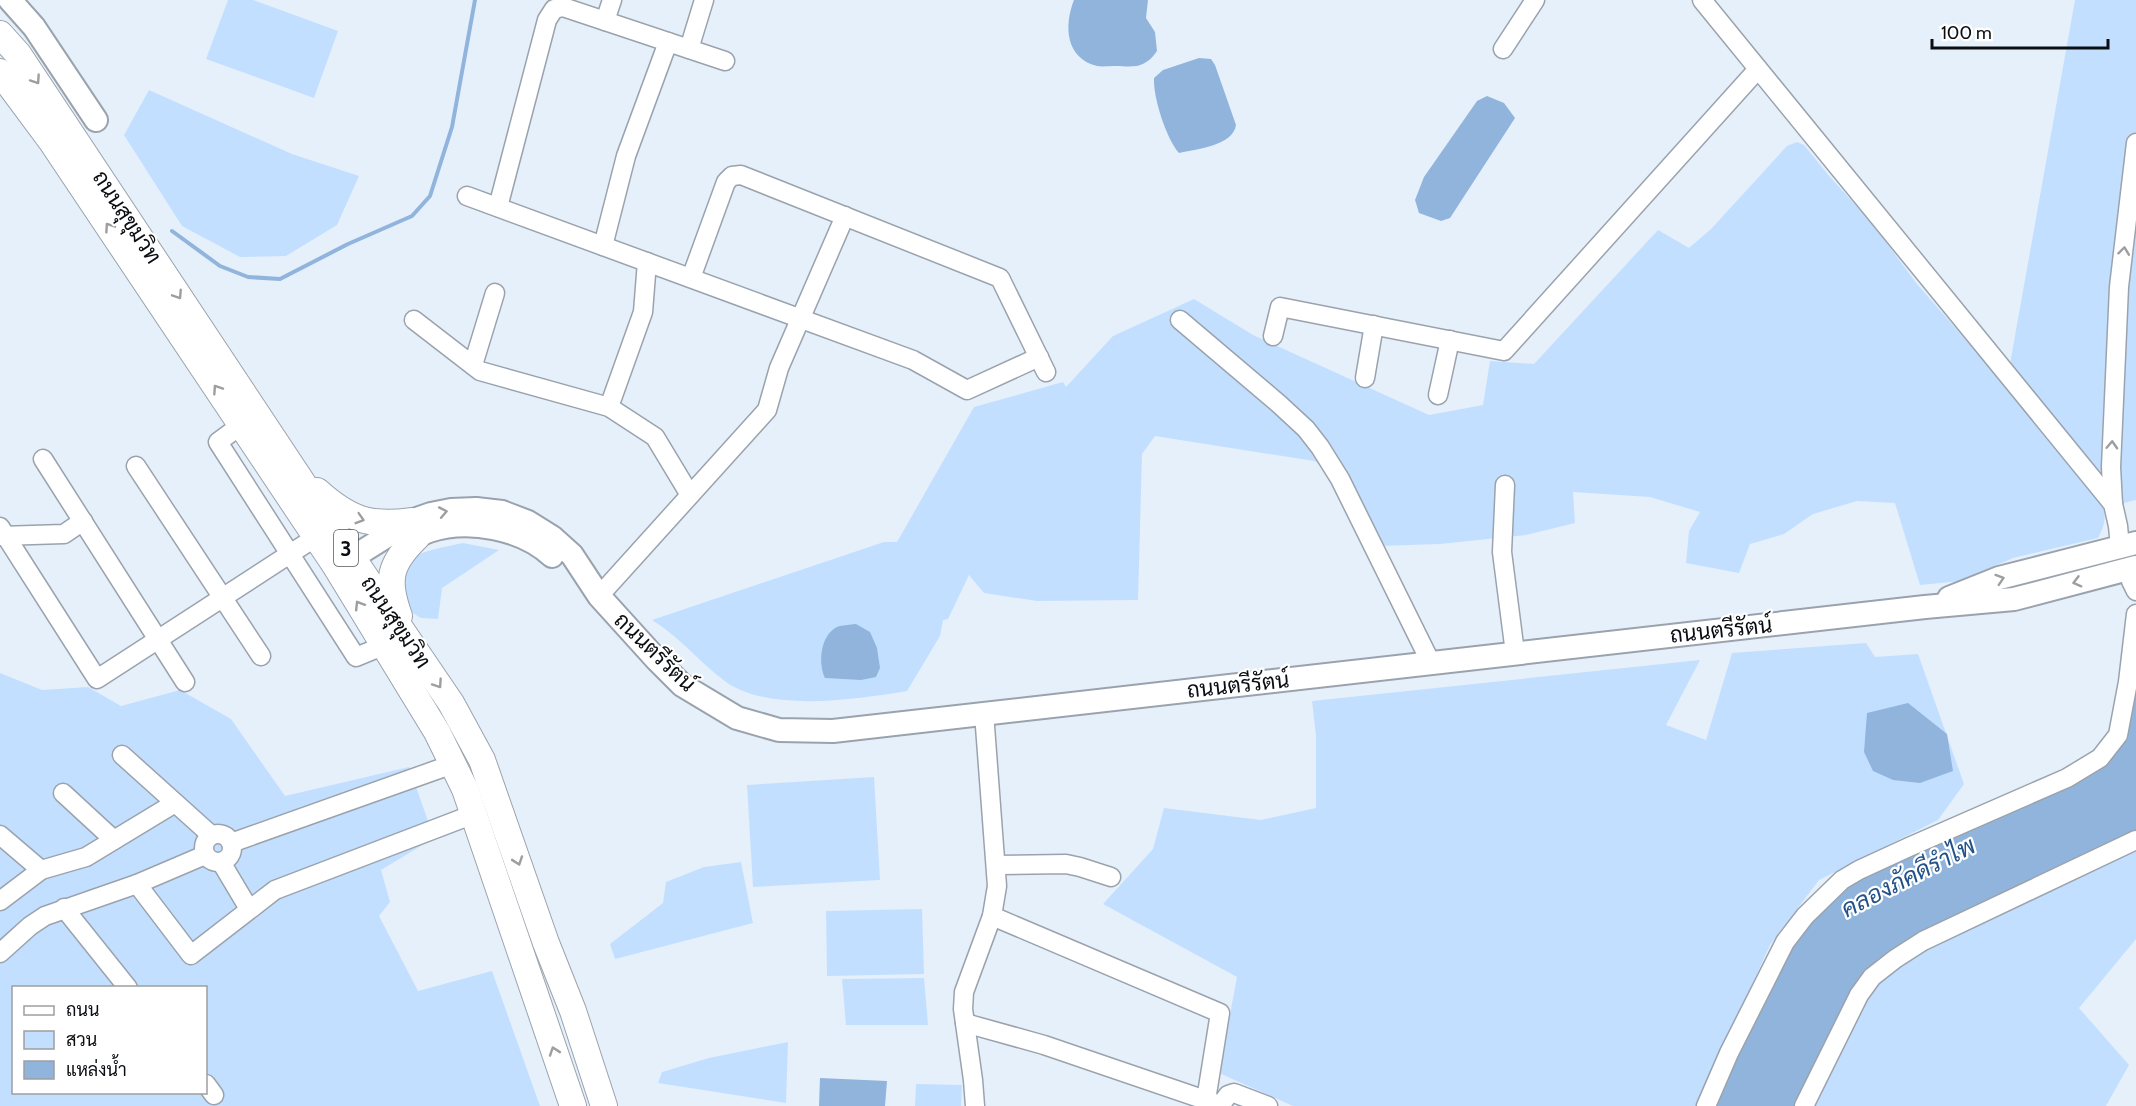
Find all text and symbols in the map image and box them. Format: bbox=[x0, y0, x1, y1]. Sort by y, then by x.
scale bar bbox=[1932, 12, 2108, 50]
text: 100 m bbox=[1941, 22, 1992, 44]
one-way arrow bbox=[29, 73, 40, 84]
street label: ถนนสุขุมวิท bbox=[85, 165, 167, 270]
one-way arrow bbox=[105, 223, 116, 234]
one-way arrow bbox=[2117, 246, 2129, 255]
one-way arrow bbox=[171, 289, 183, 299]
one-way arrow bbox=[213, 385, 224, 396]
one-way arrow bbox=[2105, 441, 2118, 450]
one-way arrow bbox=[438, 506, 448, 519]
one-way arrow bbox=[354, 512, 365, 524]
road number: 3 bbox=[334, 530, 358, 566]
street label: ถนนสุขุมวิท bbox=[354, 571, 437, 675]
one-way arrow bbox=[1994, 573, 2005, 586]
one-way arrow bbox=[2072, 575, 2082, 588]
one-way arrow bbox=[356, 600, 367, 611]
street label: ถนนตรีรัตน์ bbox=[609, 606, 702, 697]
street label: ถนนตรีรัตน์ bbox=[1668, 610, 1774, 649]
street label: ถนนตรีรัตน์ bbox=[1185, 665, 1291, 704]
one-way arrow bbox=[431, 678, 442, 689]
water label: คลองภัคดีรำไพ bbox=[1836, 830, 1980, 923]
one-way arrow bbox=[510, 855, 523, 866]
legend bbox=[12, 986, 207, 1094]
text: ถนน bbox=[66, 999, 99, 1021]
text: สวน bbox=[66, 1029, 97, 1051]
one-way arrow bbox=[548, 1046, 561, 1057]
text: แหล่งน้ำ bbox=[66, 1054, 127, 1081]

